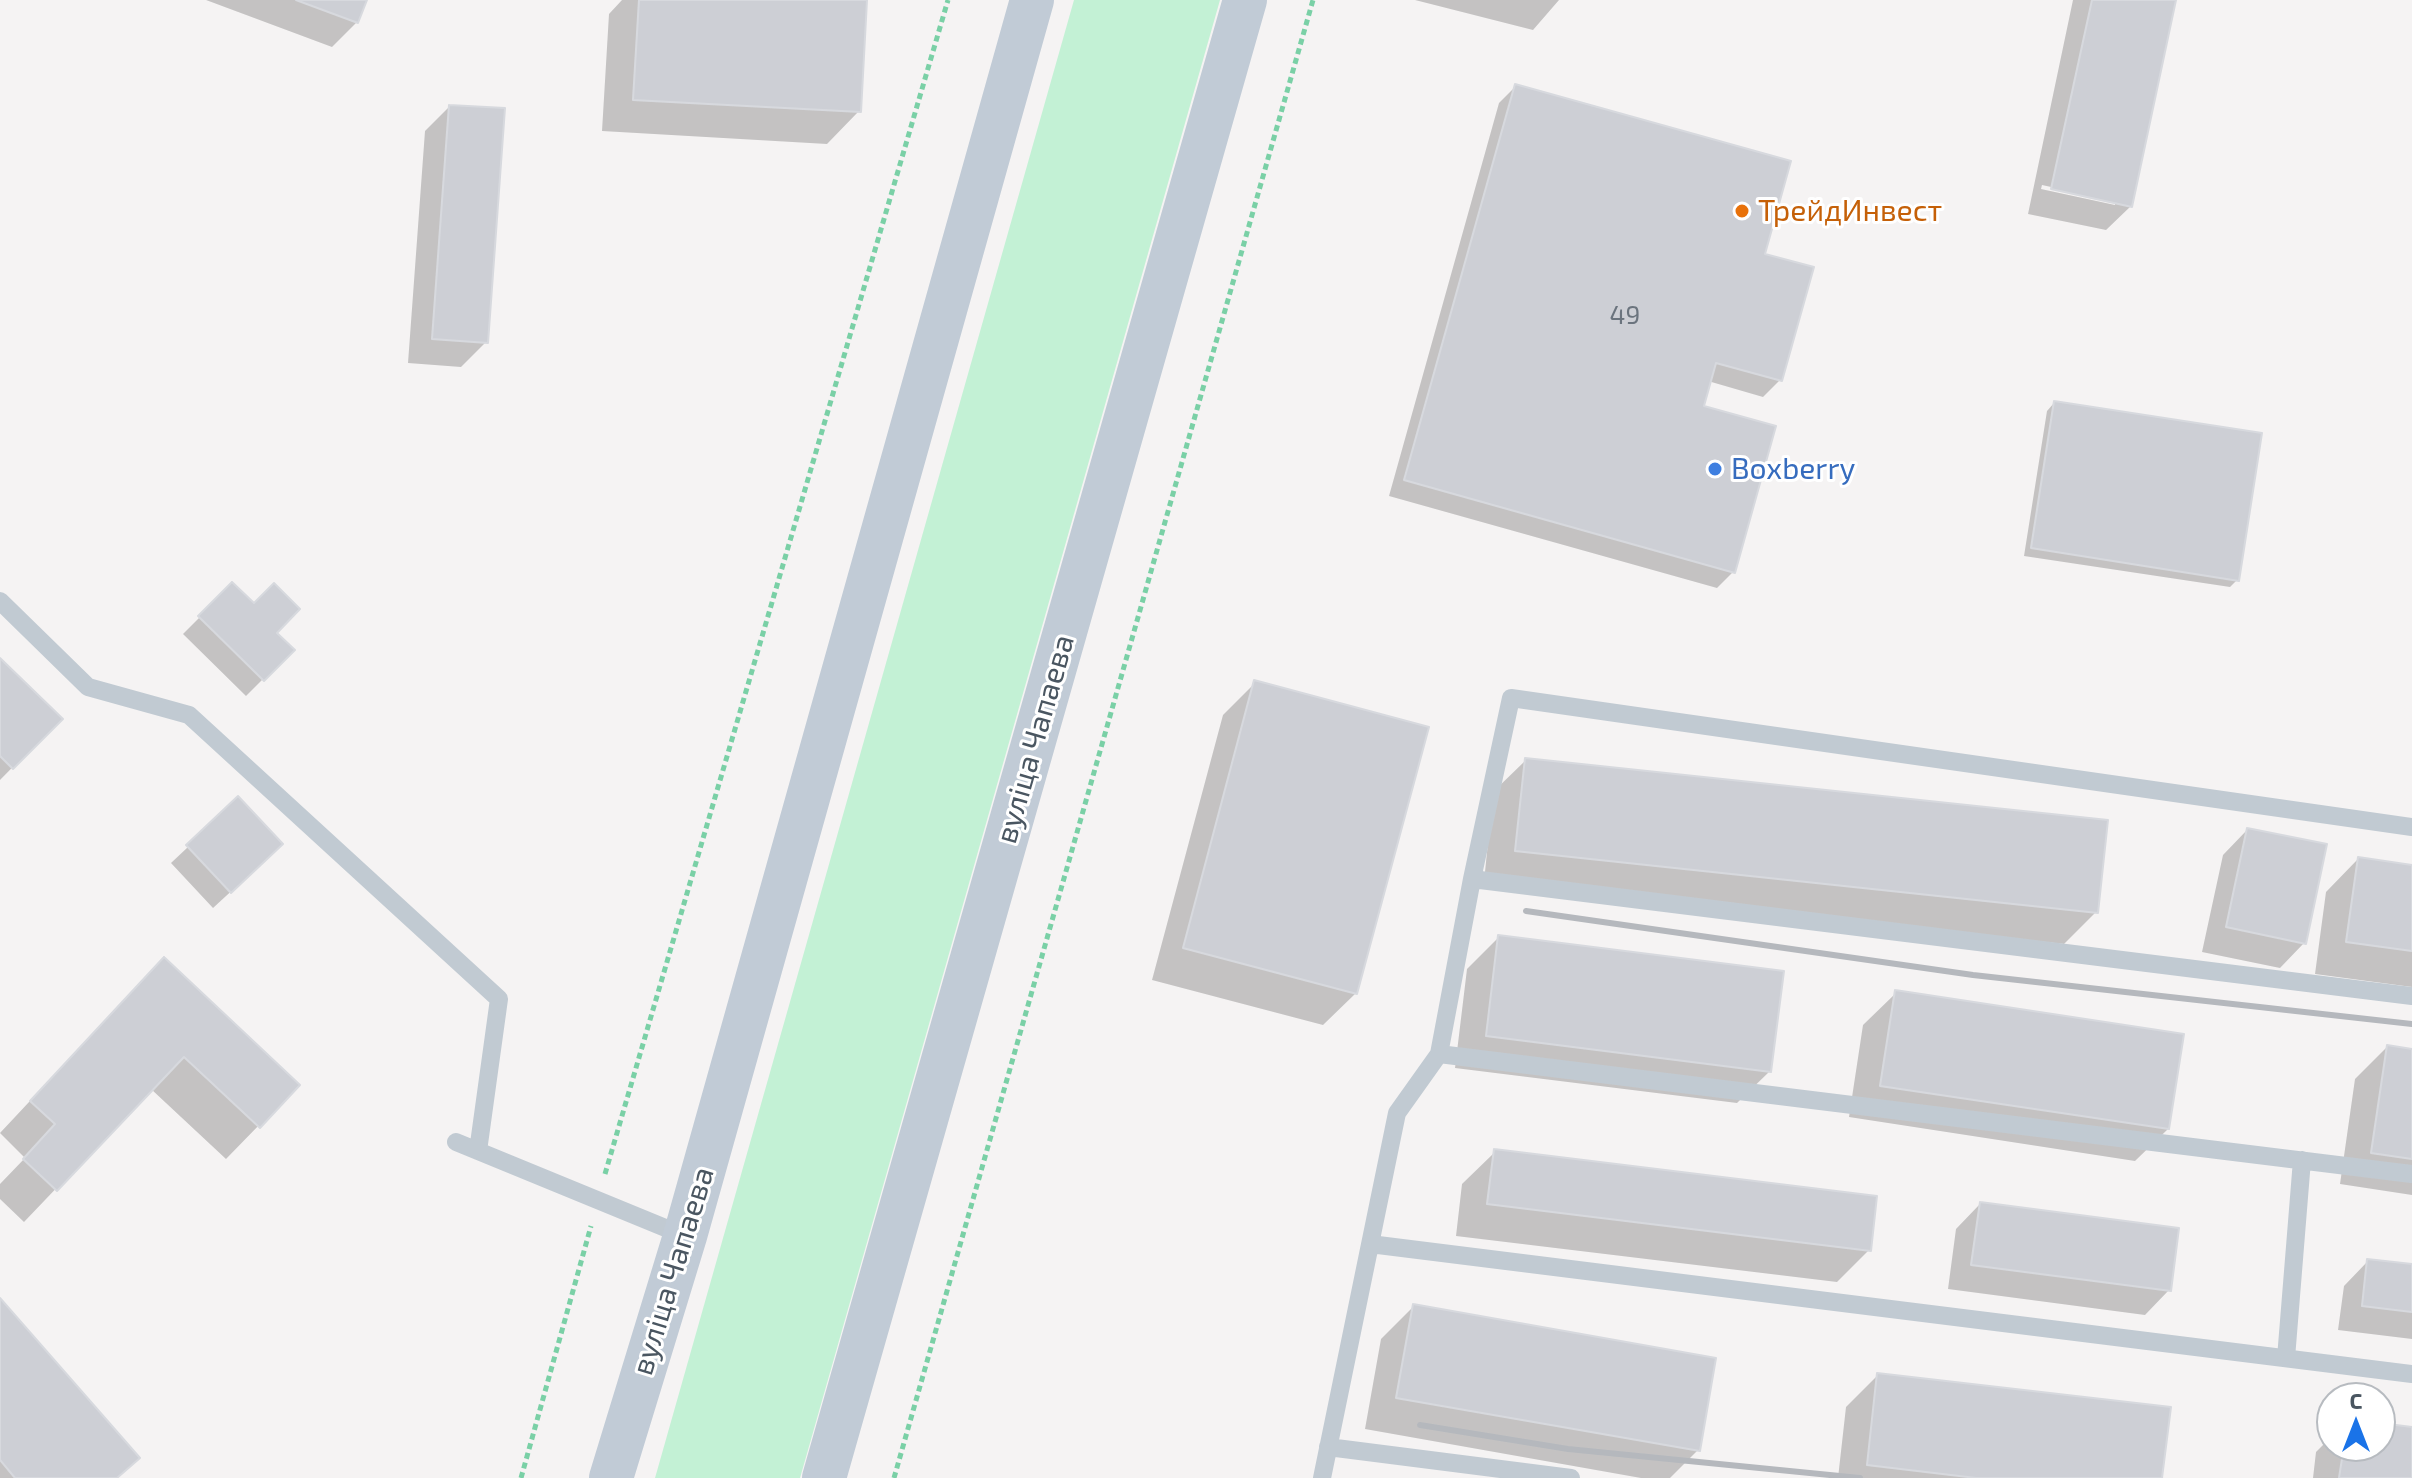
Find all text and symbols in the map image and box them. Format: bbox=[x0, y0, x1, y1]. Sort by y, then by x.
place label: ТрейдИнвест bbox=[1758, 193, 1942, 229]
marker: ТрейдИнвест bbox=[1733, 202, 1751, 220]
house number: 49 bbox=[1610, 299, 1640, 331]
place label: Boxberry bbox=[1731, 451, 1855, 487]
marker: Boxberry bbox=[1706, 460, 1724, 478]
street label: вуліца Чапаева bbox=[988, 631, 1082, 847]
street label: вуліца Чапаева bbox=[624, 1163, 722, 1379]
north arrow bbox=[2316, 1382, 2396, 1462]
text: С bbox=[2350, 1387, 2362, 1413]

